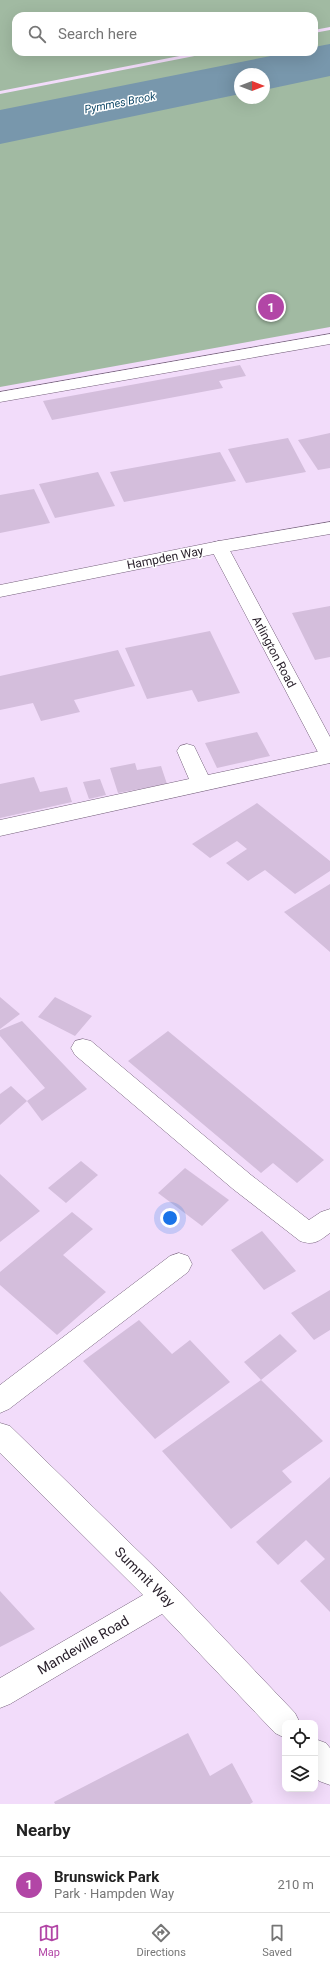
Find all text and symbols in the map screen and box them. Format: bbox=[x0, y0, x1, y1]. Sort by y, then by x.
search box bbox=[12, 12, 318, 56]
icon: search bbox=[26, 23, 48, 45]
text: Search here bbox=[58, 25, 137, 43]
north arrow bbox=[234, 68, 270, 104]
water label: Pymmes Brook bbox=[83, 90, 157, 116]
pin: 1 bbox=[258, 292, 284, 322]
street label: Hampden Way bbox=[126, 544, 205, 572]
street label: Arlington Road bbox=[249, 614, 299, 690]
your location bbox=[160, 1208, 180, 1228]
street label: Summit Way bbox=[112, 1544, 179, 1611]
street label: Mandeville Road bbox=[34, 1612, 132, 1678]
map controls bbox=[282, 1720, 318, 1792]
button: locate bbox=[282, 1720, 318, 1756]
button: layers bbox=[282, 1756, 318, 1792]
text: Nearby bbox=[16, 1820, 71, 1840]
text: Brunswick Park bbox=[54, 1868, 159, 1886]
text: 1 bbox=[25, 1877, 33, 1892]
text: 210 m bbox=[277, 1877, 314, 1892]
text: Park · Hampden Way bbox=[54, 1886, 174, 1901]
tab: Map bbox=[38, 1922, 60, 1959]
tab: Directions bbox=[136, 1922, 186, 1959]
tab: Saved bbox=[262, 1922, 292, 1959]

